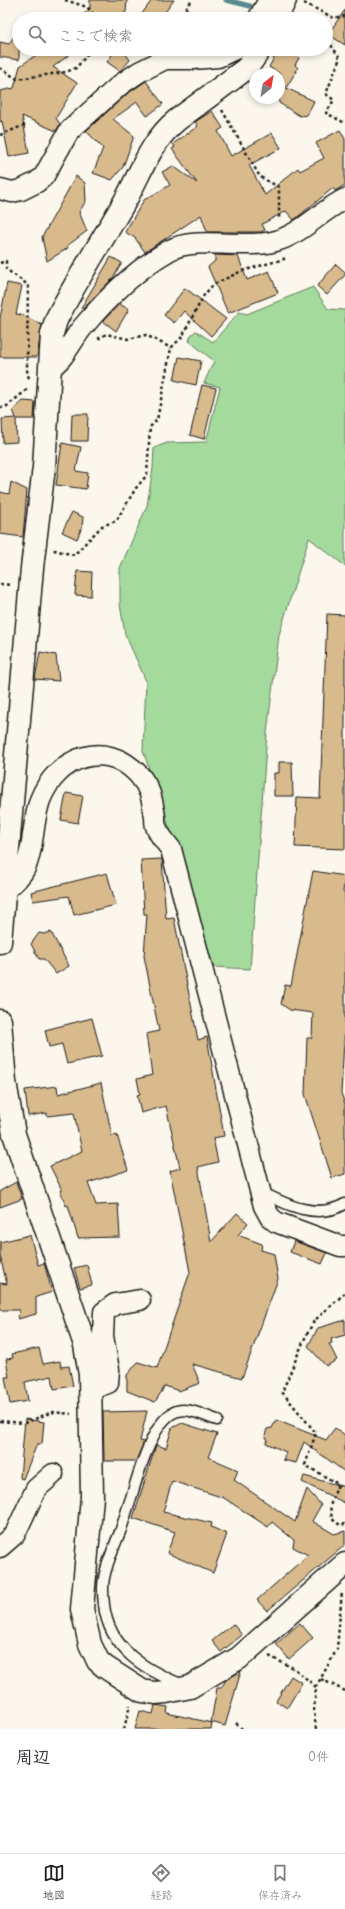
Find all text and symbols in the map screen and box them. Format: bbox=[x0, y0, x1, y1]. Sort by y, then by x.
search box bbox=[12, 12, 333, 56]
icon: search bbox=[26, 23, 48, 45]
text: ここで検索 bbox=[58, 27, 133, 45]
north arrow bbox=[249, 68, 285, 104]
text: 周辺 bbox=[16, 1748, 50, 1767]
text: 0件 bbox=[308, 1749, 329, 1764]
tab: 地図 bbox=[43, 1862, 65, 1902]
tab: 経路 bbox=[150, 1862, 172, 1902]
tab: 保存済み bbox=[258, 1862, 302, 1902]

